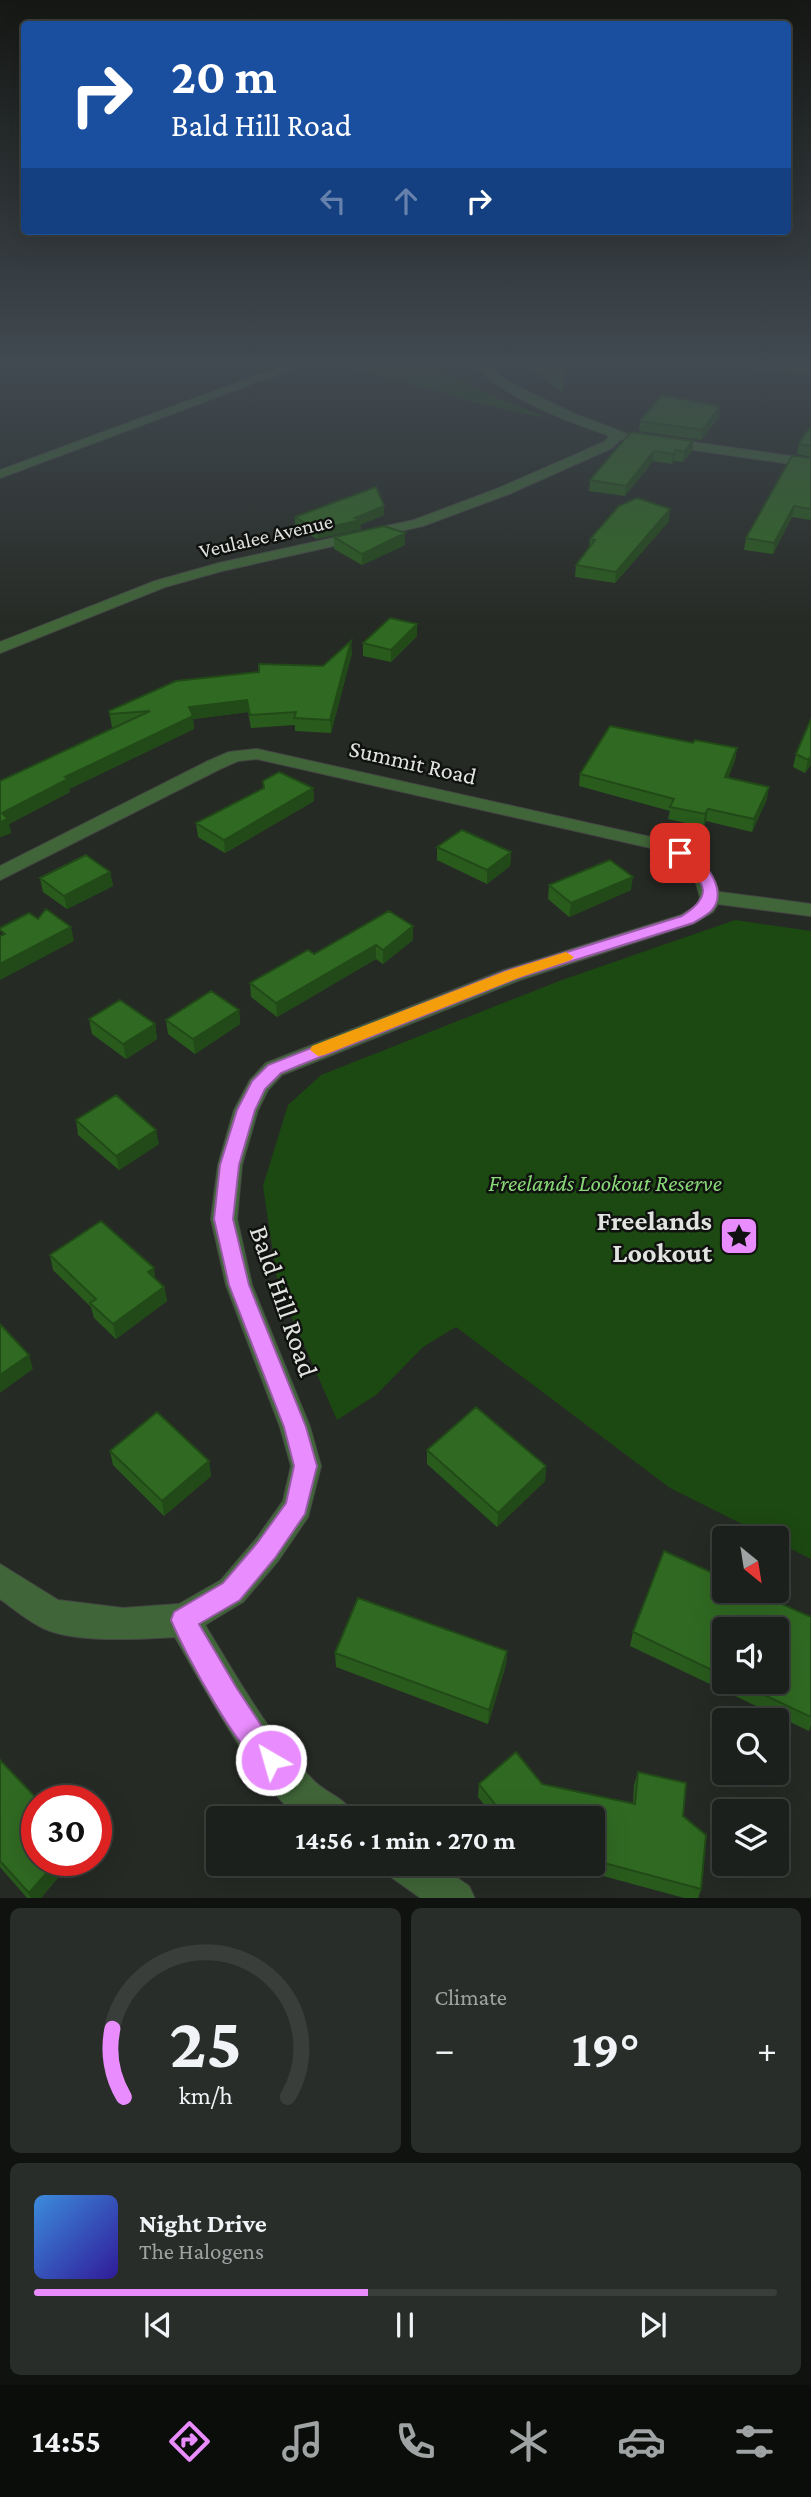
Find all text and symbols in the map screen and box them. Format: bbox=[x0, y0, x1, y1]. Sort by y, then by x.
icon: right bbox=[56, 49, 147, 140]
text: 20 m bbox=[171, 49, 277, 104]
text: Bald Hill Road bbox=[171, 107, 352, 143]
icon: left bbox=[314, 182, 352, 220]
icon: ahead bbox=[387, 182, 425, 220]
icon: right bbox=[460, 182, 498, 220]
street label: Veulalee Avenue bbox=[197, 509, 335, 563]
street label: Summit Road bbox=[347, 734, 480, 790]
pin bbox=[650, 823, 710, 883]
icon: arrive bbox=[661, 834, 699, 872]
park label: Freelands Lookout Reserve bbox=[488, 1169, 722, 1196]
place label: Freelands Lookout bbox=[597, 1205, 713, 1268]
place icon: Freelands Lookout bbox=[718, 1215, 760, 1257]
street label: Bald Hill Road bbox=[244, 1221, 324, 1381]
north arrow bbox=[712, 1526, 789, 1603]
map controls bbox=[712, 1526, 789, 1876]
button: sound bbox=[712, 1617, 789, 1694]
button: search bbox=[712, 1708, 789, 1785]
position arrow bbox=[234, 1723, 308, 1797]
speed limit sign: 30 bbox=[21, 1785, 112, 1876]
button: layers bbox=[712, 1799, 789, 1876]
text: 14:56 · 1 min · 270 m bbox=[296, 1826, 515, 1855]
text: Climate bbox=[435, 1984, 507, 2010]
text: 25 bbox=[169, 2002, 242, 2083]
text: 19° bbox=[572, 2019, 640, 2077]
text: − bbox=[435, 2028, 455, 2070]
text: + bbox=[757, 2028, 777, 2070]
text: km/h bbox=[178, 2081, 232, 2108]
text: Night Drive bbox=[139, 2209, 267, 2238]
text: The Halogens bbox=[139, 2238, 264, 2264]
icon: previous bbox=[139, 2306, 177, 2344]
icon: pause bbox=[386, 2306, 424, 2344]
icon: next bbox=[634, 2306, 672, 2344]
icon: directions bbox=[165, 2417, 214, 2466]
icon: music bbox=[278, 2417, 327, 2466]
icon: phone bbox=[391, 2417, 440, 2466]
icon: climate bbox=[504, 2417, 553, 2466]
icon: car bbox=[617, 2417, 666, 2466]
icon: filters bbox=[730, 2417, 779, 2466]
text: 14:55 bbox=[32, 2423, 101, 2459]

